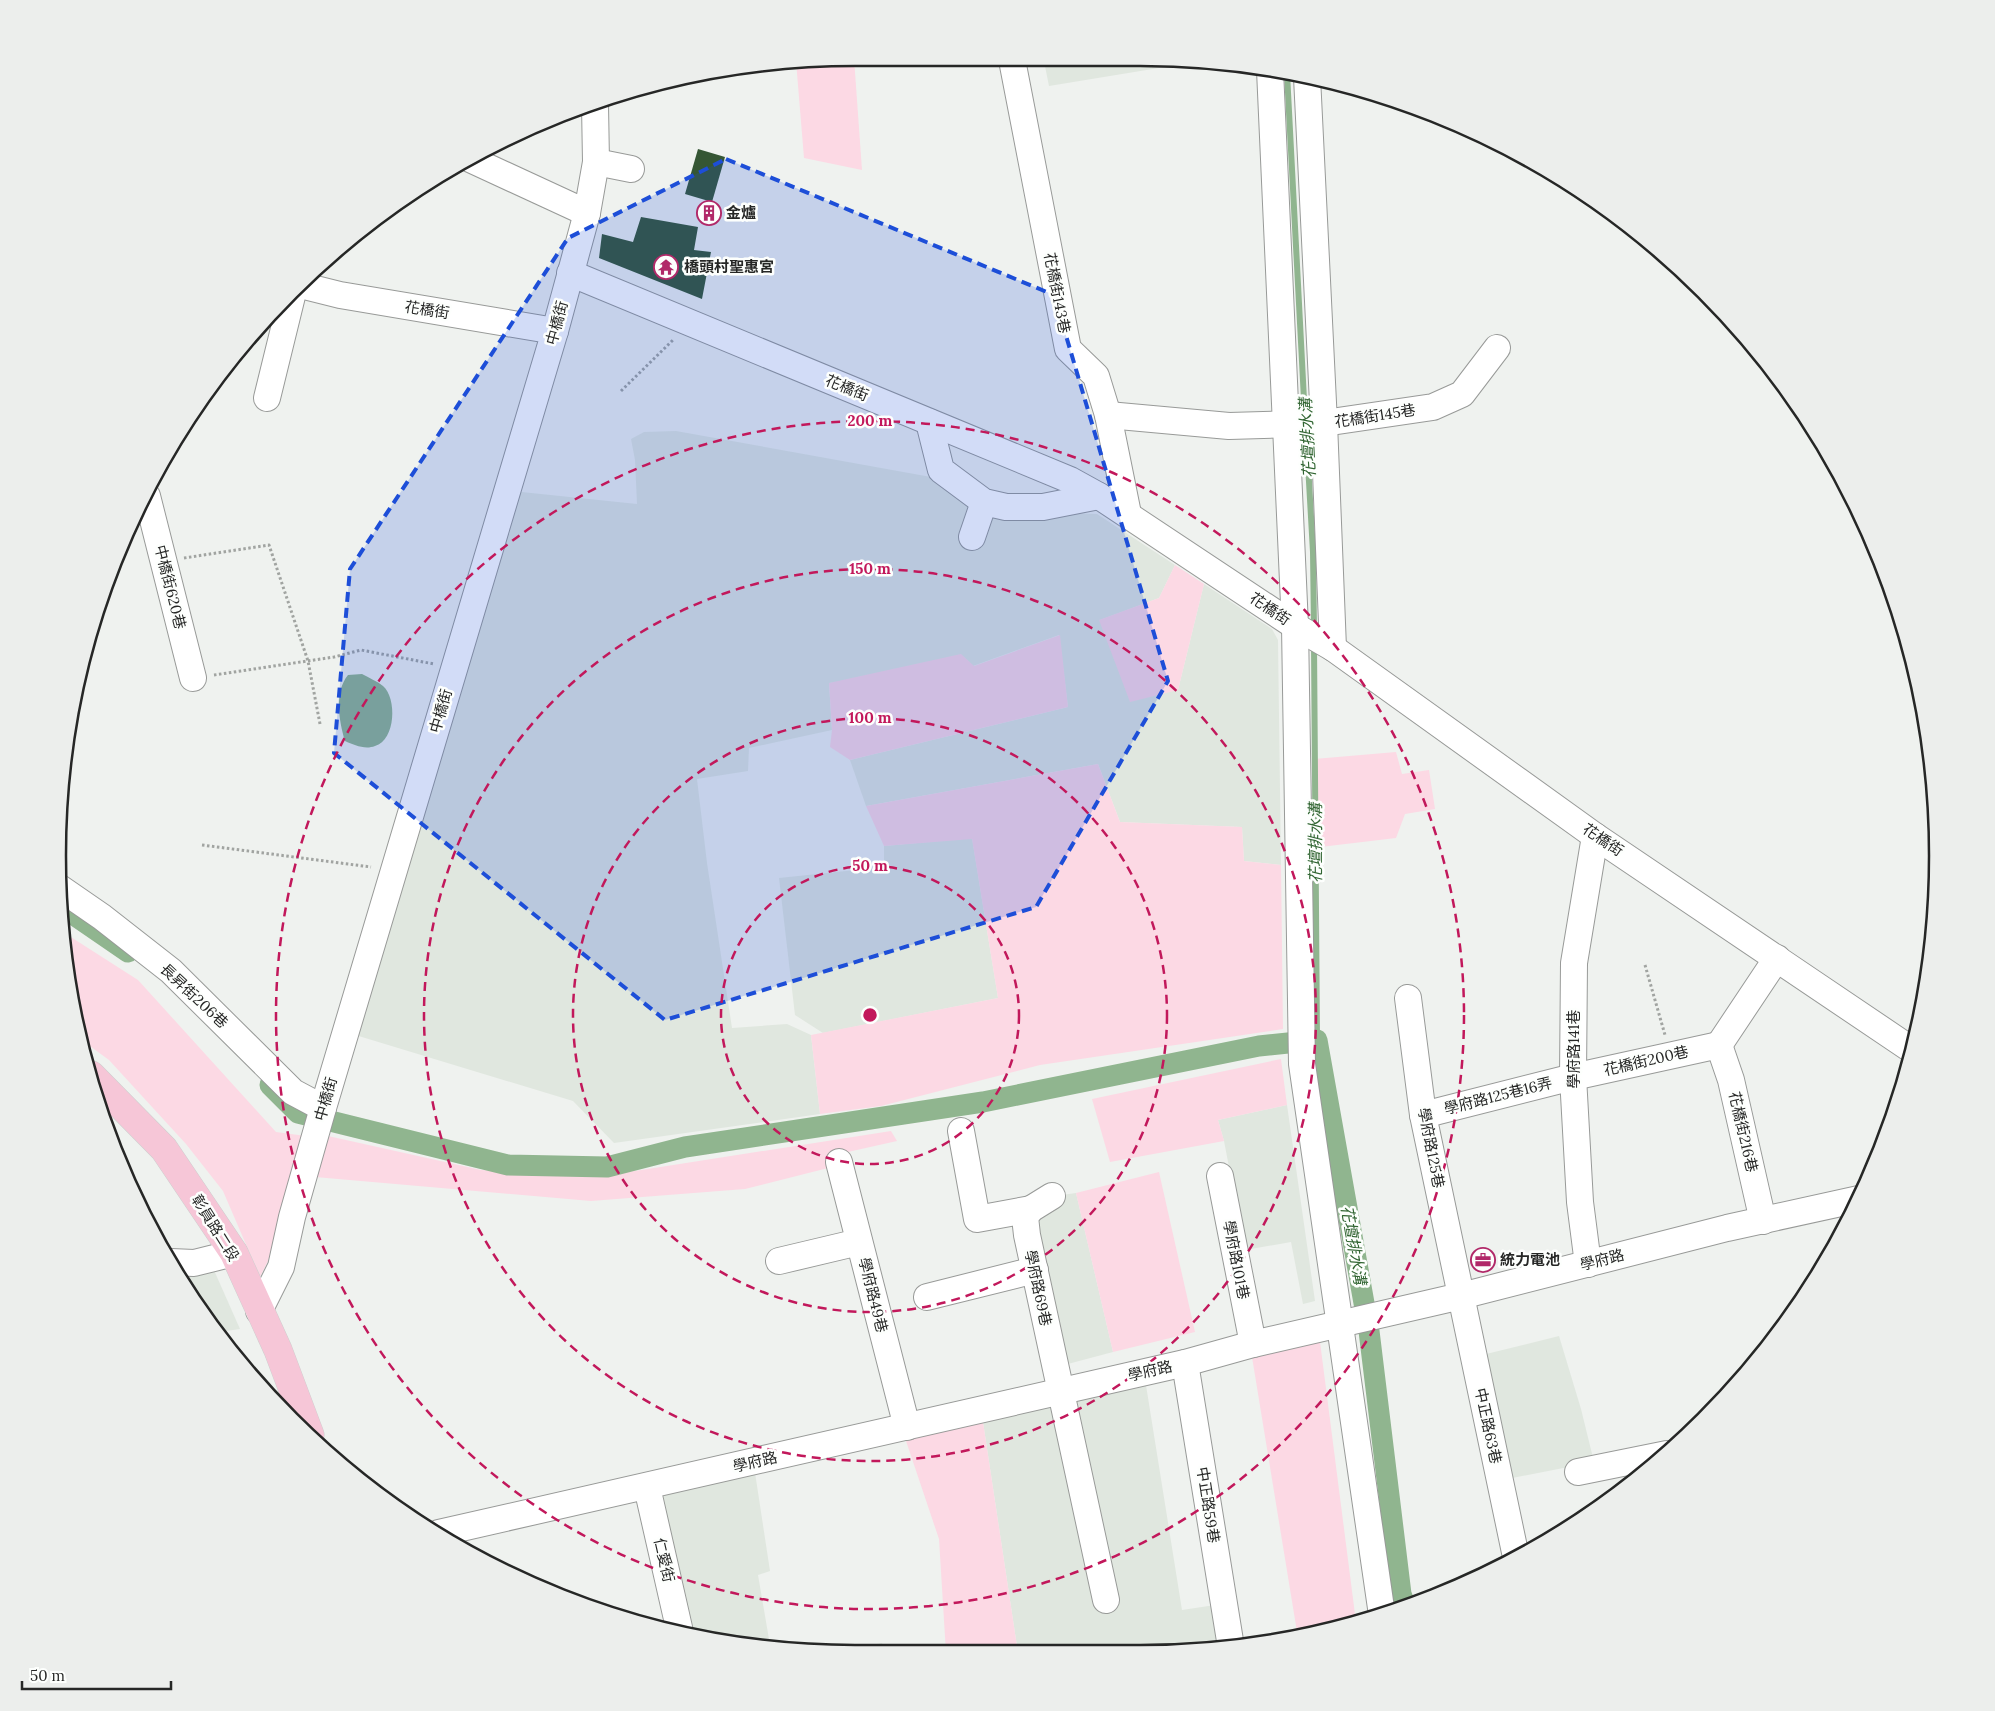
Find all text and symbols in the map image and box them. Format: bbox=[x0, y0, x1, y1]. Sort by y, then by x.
building icon: 金爐 bbox=[696, 200, 722, 226]
place label: 金爐 bbox=[726, 203, 756, 222]
street label: 花橋街143巷 bbox=[1040, 251, 1075, 335]
temple icon: 橋頭村聖惠宮 bbox=[653, 254, 679, 280]
place label: 橋頭村聖惠宮 bbox=[684, 257, 774, 276]
street label: 花橋街 bbox=[403, 297, 451, 322]
street label: 中橋街 bbox=[542, 299, 572, 347]
street label: 花橋街 bbox=[823, 370, 872, 405]
water label: 花壇排水溝 bbox=[1295, 396, 1319, 478]
street label: 花橋街145巷 bbox=[1333, 400, 1417, 431]
text: 200 m bbox=[848, 411, 893, 430]
street label: 中橋街620巷 bbox=[151, 543, 190, 631]
text: 150 m bbox=[849, 559, 891, 578]
street label: 花橋街 bbox=[1246, 588, 1294, 629]
street label: 中橋街 bbox=[425, 687, 456, 735]
text: 100 m bbox=[849, 708, 892, 727]
water label: 花壇排水溝 bbox=[1305, 801, 1325, 883]
street label: 花橋街 bbox=[1579, 819, 1627, 860]
text: 50 m bbox=[852, 856, 888, 875]
street label: 長昇街206巷 bbox=[156, 959, 232, 1032]
centre of rings bbox=[861, 1006, 879, 1024]
street label: 學府路141巷 bbox=[1564, 1009, 1583, 1089]
street label: 花橋街200巷 bbox=[1602, 1042, 1690, 1080]
street label: 學府路125巷16弄 bbox=[1442, 1073, 1554, 1118]
street label: 中橋街 bbox=[310, 1075, 341, 1123]
street label: 花橋街216巷 bbox=[1725, 1090, 1762, 1174]
street label: 學府路125巷 bbox=[1414, 1106, 1449, 1190]
street label: 彰員路二段 bbox=[187, 1191, 243, 1265]
water label: 花壇排水溝 bbox=[1337, 1204, 1371, 1288]
street label: 學府路101巷 bbox=[1220, 1219, 1253, 1301]
street label: 學府路 bbox=[1578, 1245, 1626, 1274]
office icon: 統力電池 bbox=[1470, 1247, 1496, 1273]
street label: 學府路69巷 bbox=[1021, 1248, 1056, 1328]
place label: 統力電池 bbox=[1500, 1250, 1560, 1269]
street label: 學府路49巷 bbox=[855, 1255, 892, 1334]
street label: 學府路 bbox=[1126, 1356, 1174, 1385]
street label: 中正路63巷 bbox=[1471, 1386, 1506, 1466]
street label: 學府路 bbox=[731, 1447, 779, 1476]
street label: 中正路59巷 bbox=[1193, 1465, 1224, 1544]
street label: 仁愛街 bbox=[650, 1536, 679, 1584]
scale bar bbox=[22, 1658, 171, 1690]
text: 50 m bbox=[30, 1666, 65, 1685]

